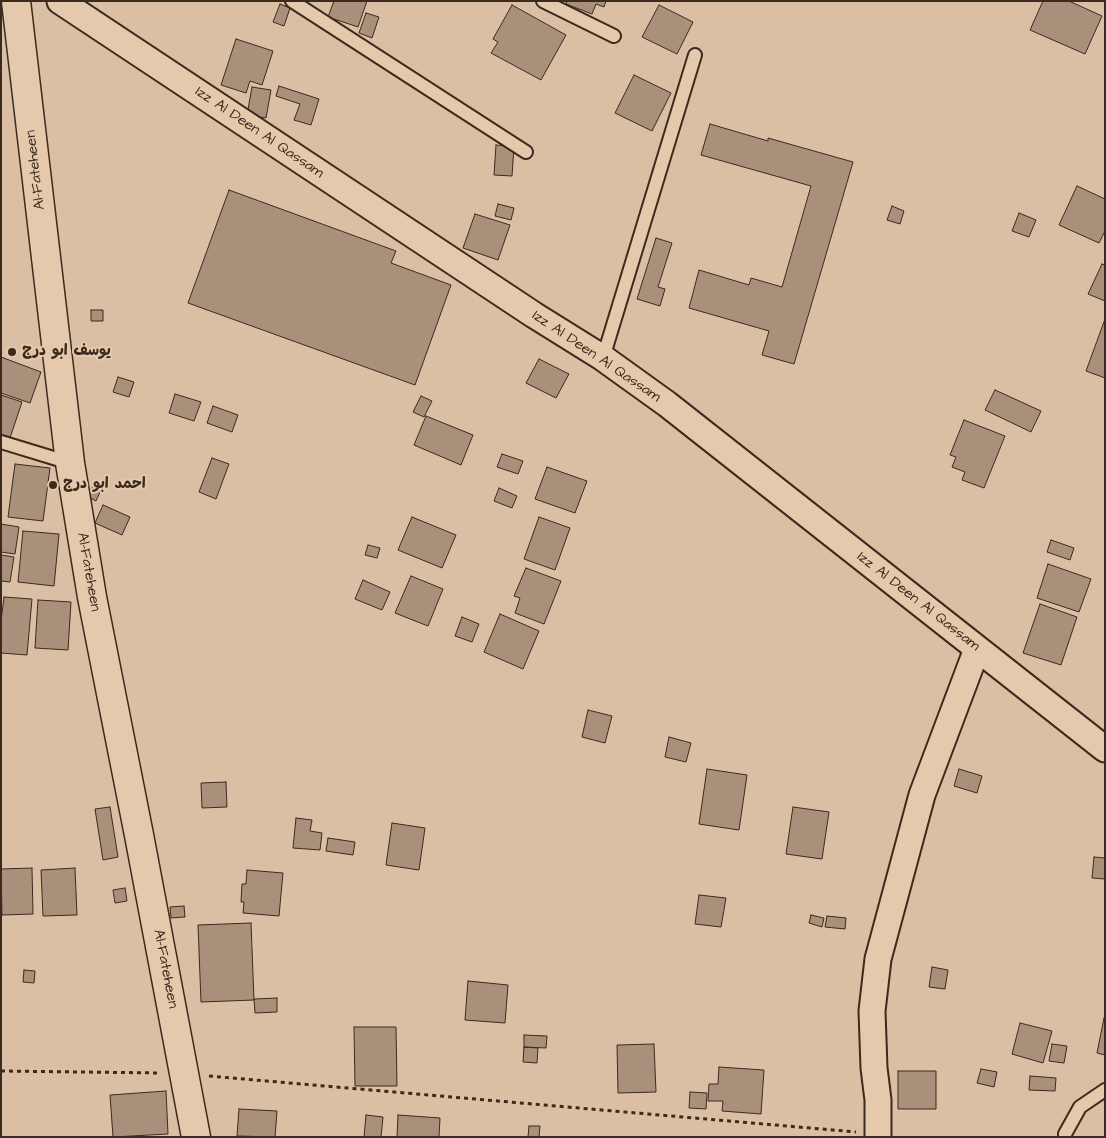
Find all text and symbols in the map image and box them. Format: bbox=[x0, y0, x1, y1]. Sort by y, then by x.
street label: Izz Al Deen Al Qassam bbox=[191, 83, 327, 183]
street label: Al-Fateheen bbox=[22, 129, 50, 211]
street label: Izz Al Deen Al Qassam bbox=[528, 307, 664, 407]
place label: يوسف ابو درج bbox=[22, 343, 111, 361]
marker: يوسف ابو درج bbox=[6, 346, 18, 358]
place label: احمد ابو درج bbox=[63, 476, 146, 494]
marker: احمد ابو درج bbox=[47, 479, 59, 491]
street label: Al-Fateheen bbox=[72, 531, 104, 613]
street label: Izz Al Deen Al Qassam bbox=[853, 548, 983, 656]
street label: Al-Fateheen bbox=[149, 928, 181, 1010]

